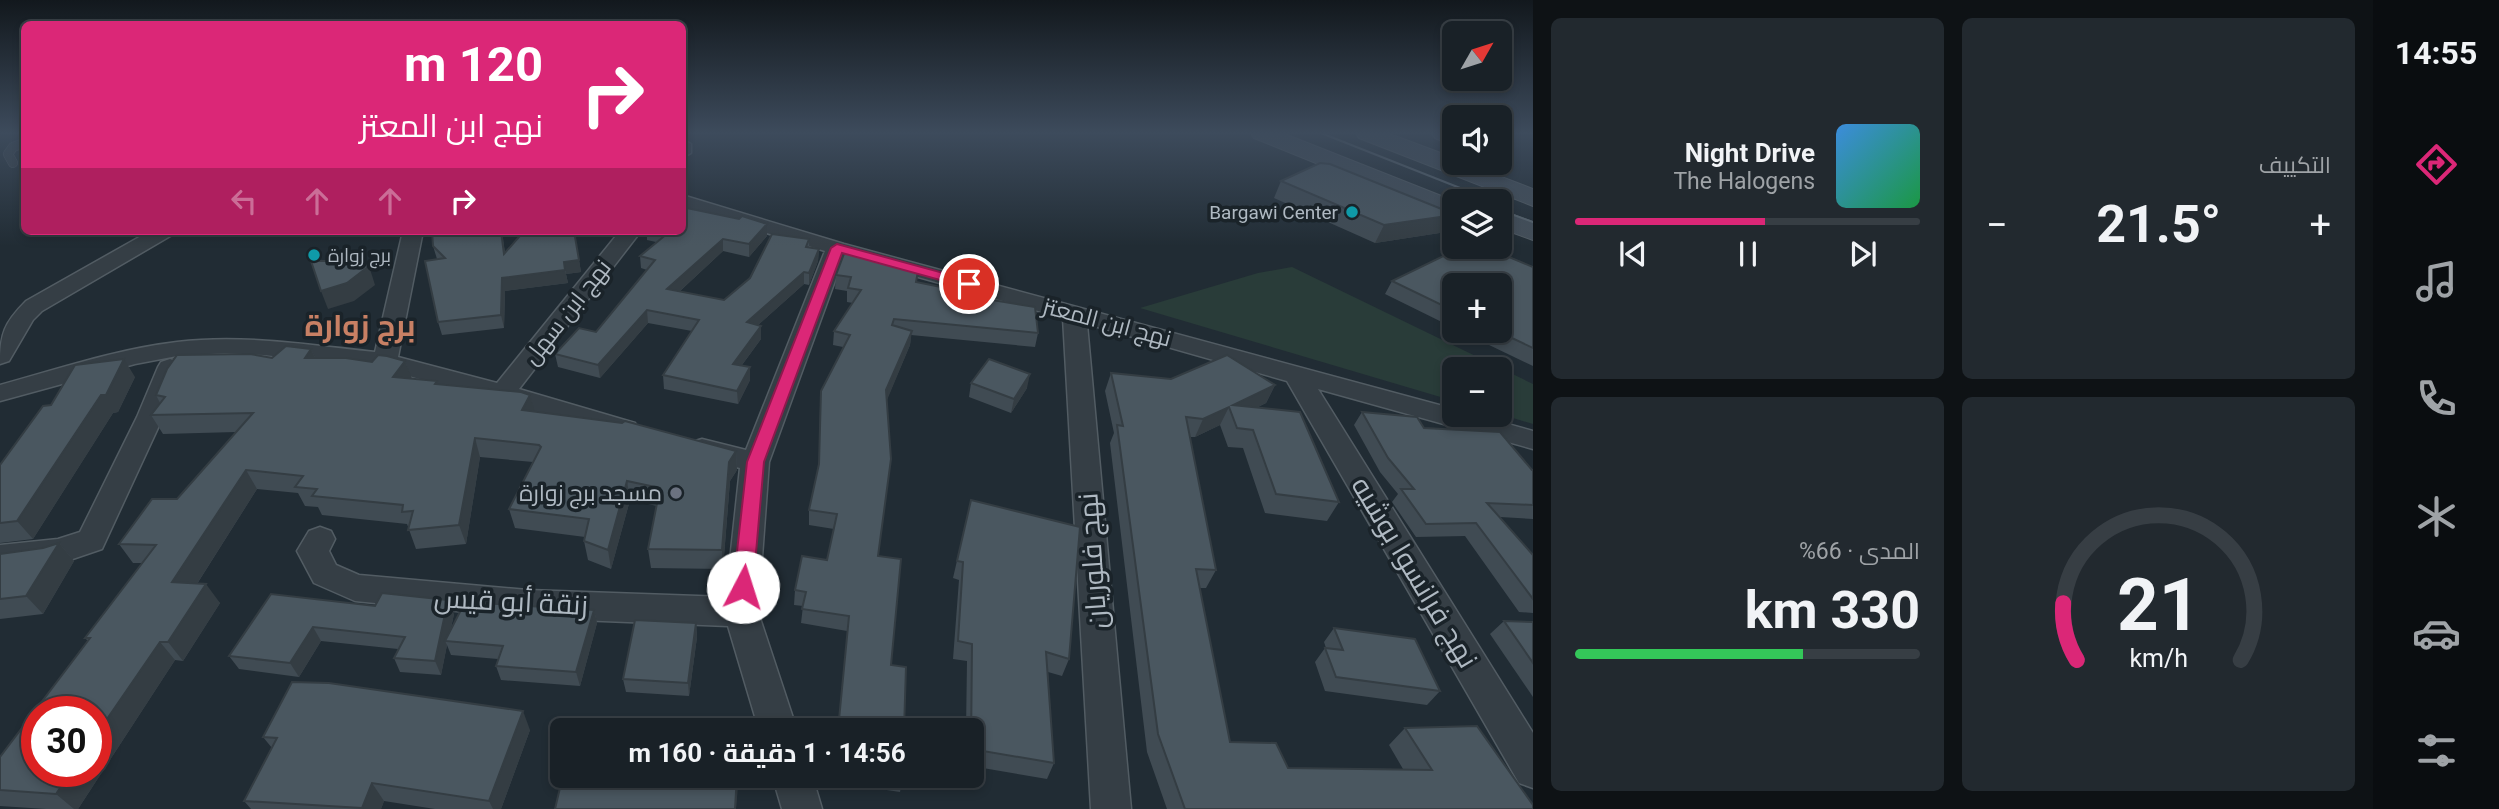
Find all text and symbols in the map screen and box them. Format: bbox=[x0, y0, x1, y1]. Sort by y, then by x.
north arrow bbox=[1442, 21, 1512, 91]
map controls bbox=[1442, 21, 1512, 427]
text: 14:55 bbox=[2395, 34, 2477, 72]
text: 120 m bbox=[404, 36, 543, 93]
icon: right bbox=[567, 49, 658, 140]
button: sound bbox=[1442, 105, 1512, 175]
text: نهج ابن المعتز bbox=[359, 107, 543, 145]
text: Night Drive bbox=[1685, 138, 1815, 168]
icon: directions bbox=[2412, 140, 2461, 189]
text: التكييف bbox=[2259, 152, 2331, 179]
text: The Halogens bbox=[1673, 168, 1815, 195]
icon: left bbox=[225, 182, 263, 220]
icon: ahead bbox=[298, 182, 336, 220]
icon: ahead bbox=[371, 182, 409, 220]
icon: right bbox=[444, 182, 482, 220]
button: layers bbox=[1442, 189, 1512, 259]
text: 21.5° bbox=[2096, 194, 2221, 255]
place label: Bargawi Center bbox=[1209, 201, 1339, 224]
text: − bbox=[1986, 203, 2008, 247]
text: + bbox=[2309, 203, 2331, 247]
marker: Bargawi Center bbox=[1344, 204, 1360, 220]
icon: previous bbox=[1614, 235, 1652, 273]
icon: pause bbox=[1729, 235, 1767, 273]
icon: next bbox=[1844, 235, 1882, 273]
place label: برج زوارة bbox=[328, 244, 391, 269]
marker: برج زوارة bbox=[306, 247, 322, 263]
street label: نهج ابن سهل bbox=[518, 254, 618, 371]
pin bbox=[939, 254, 999, 314]
icon: music bbox=[2412, 257, 2461, 306]
icon: arrive bbox=[950, 265, 988, 303]
button: + bbox=[1442, 273, 1512, 343]
street label: نهج ابن المعتز bbox=[1037, 292, 1174, 355]
district label: برج زوارة bbox=[304, 308, 416, 346]
button: − bbox=[1442, 357, 1512, 427]
icon: phone bbox=[2412, 374, 2461, 423]
street label: نهج فرانسوا بوشيه bbox=[1343, 471, 1485, 675]
place label: مسجد برج زوارة bbox=[519, 480, 662, 509]
marker: مسجد برج زوارة bbox=[668, 485, 684, 501]
street label: نهج فلوريان bbox=[1071, 492, 1116, 630]
icon: climate bbox=[2412, 492, 2461, 541]
text: المدى · 66% bbox=[1799, 538, 1920, 565]
position arrow bbox=[706, 550, 780, 624]
text: 21 bbox=[2117, 562, 2200, 648]
street label: زنقة أبو قيس bbox=[433, 580, 589, 622]
text: 330 km bbox=[1745, 580, 1920, 641]
icon: car bbox=[2412, 609, 2461, 658]
text: km/h bbox=[2129, 644, 2188, 673]
speed limit sign: 30 bbox=[21, 696, 112, 787]
icon: filters bbox=[2412, 726, 2461, 775]
text: 14:56 · 1 دقيقة · 160 m bbox=[628, 738, 906, 768]

